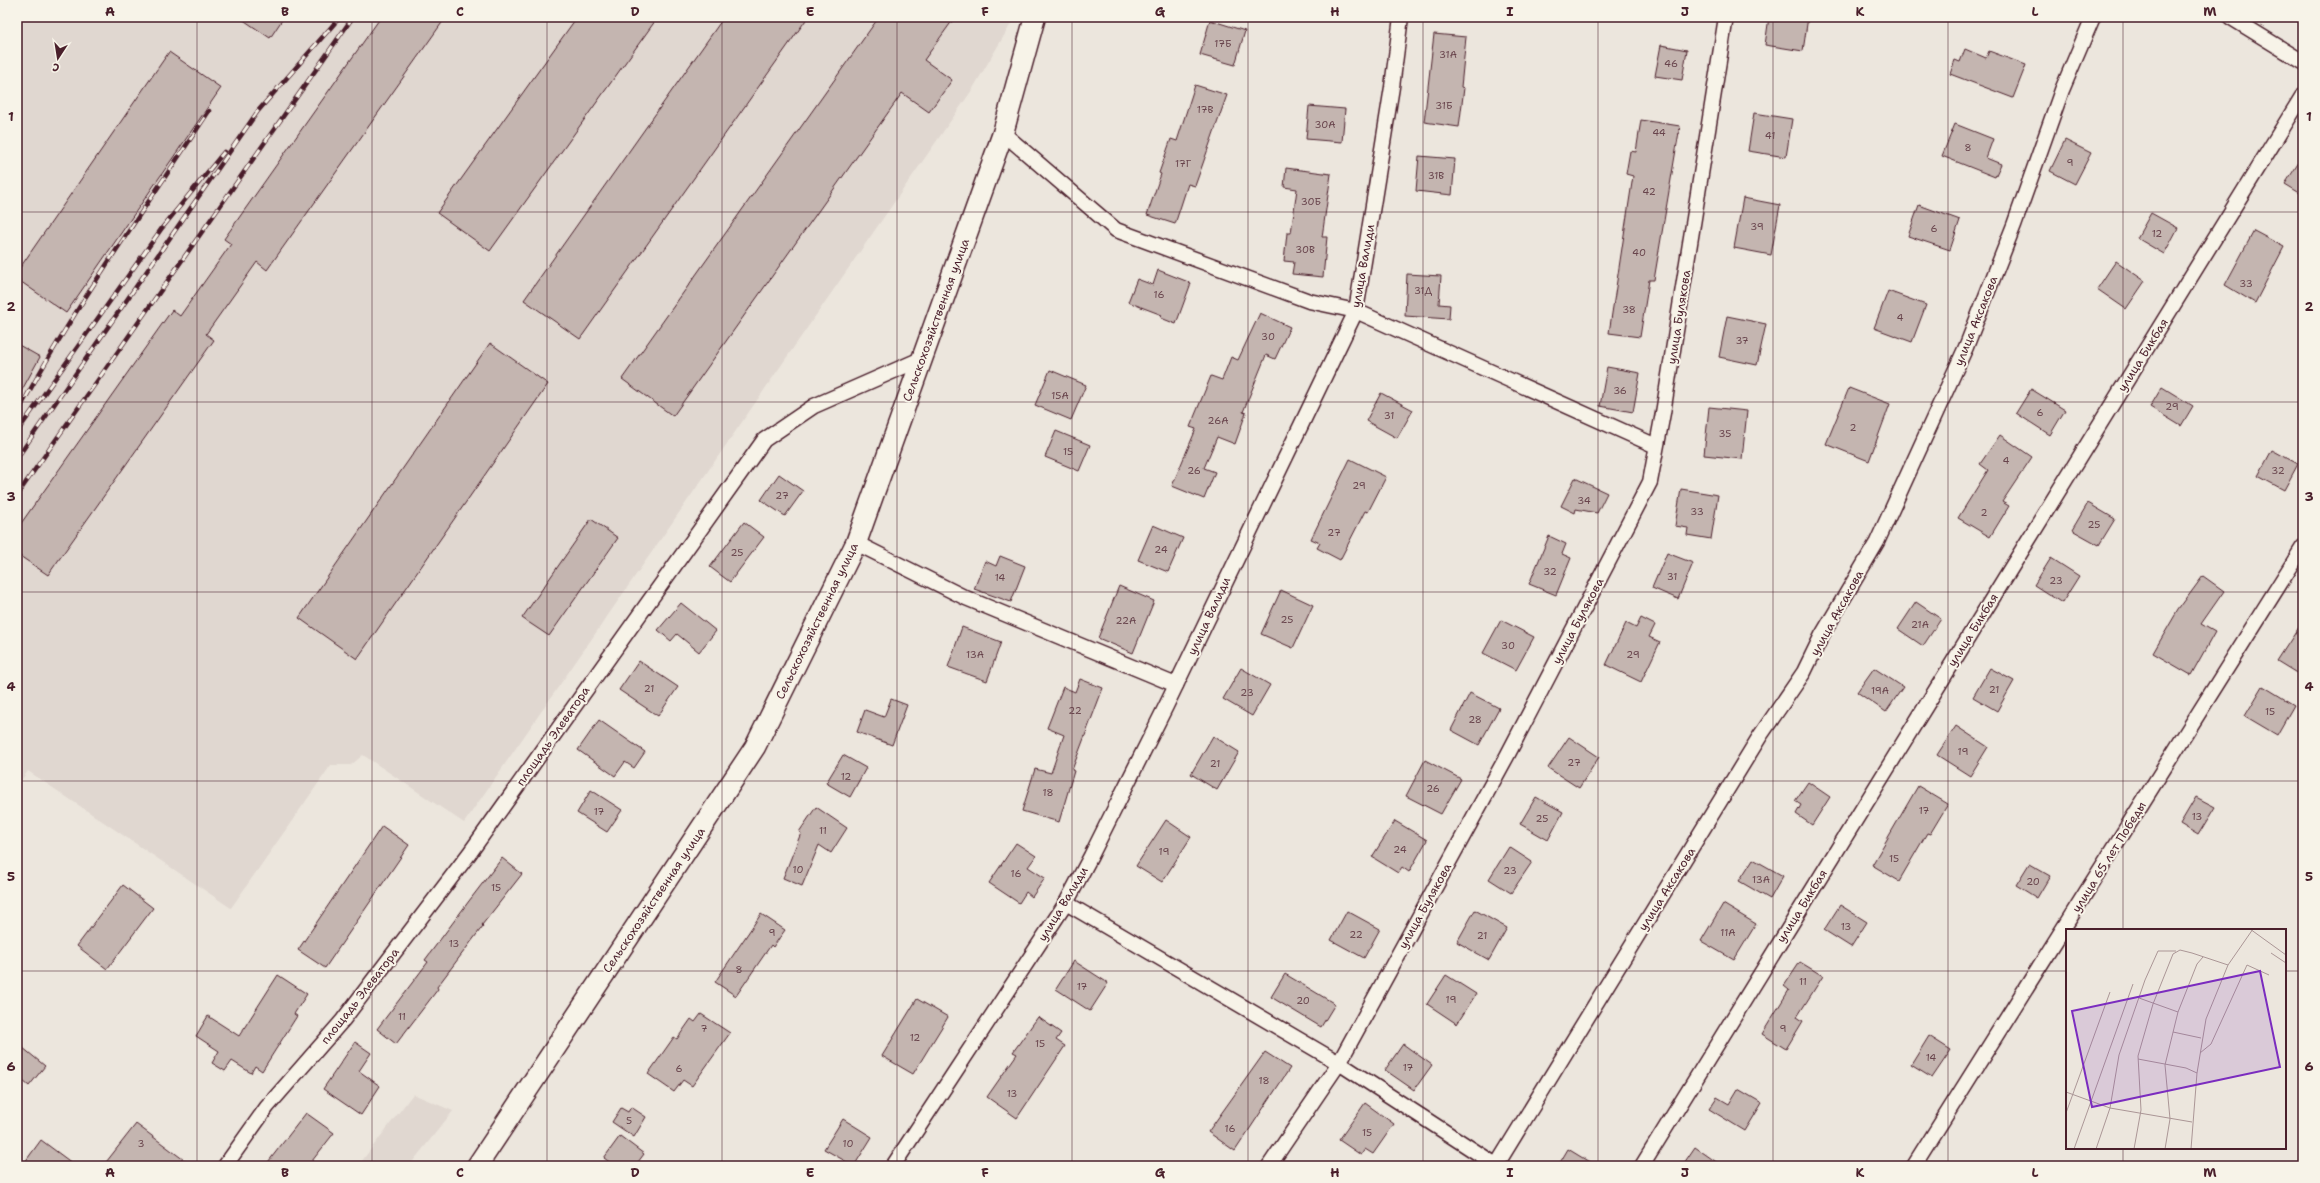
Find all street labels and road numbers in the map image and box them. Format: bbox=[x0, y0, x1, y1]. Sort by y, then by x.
street label: улица Валиди bbox=[1348, 223, 1378, 309]
street label: Сельскохозяйственная улица bbox=[899, 236, 973, 404]
street label: улица Булякова bbox=[1664, 268, 1694, 365]
street label: улица Аксакова bbox=[1951, 273, 2002, 368]
street label: улица Бикбая bbox=[2114, 315, 2172, 395]
street label: Сельскохозяйственная улица bbox=[772, 540, 862, 702]
street label: улица Аксакова bbox=[1807, 567, 1867, 659]
street label: улица Валиди bbox=[1184, 574, 1234, 658]
street label: улица Булякова bbox=[1549, 575, 1608, 667]
street label: улица Бикбая bbox=[1944, 590, 2002, 670]
street label: площадь Элеватора bbox=[513, 683, 594, 789]
street label: улица 65 лет Победы bbox=[2068, 799, 2150, 915]
street label: Сельскохозяйственная улица bbox=[599, 824, 709, 976]
street label: улица Аксакова bbox=[1635, 844, 1699, 934]
street label: улица Булякова bbox=[1395, 860, 1455, 952]
street label: улица Валиди bbox=[1034, 863, 1092, 944]
street label: улица Бикбая bbox=[1773, 866, 1831, 946]
street label: площадь Элеватора bbox=[317, 944, 403, 1047]

